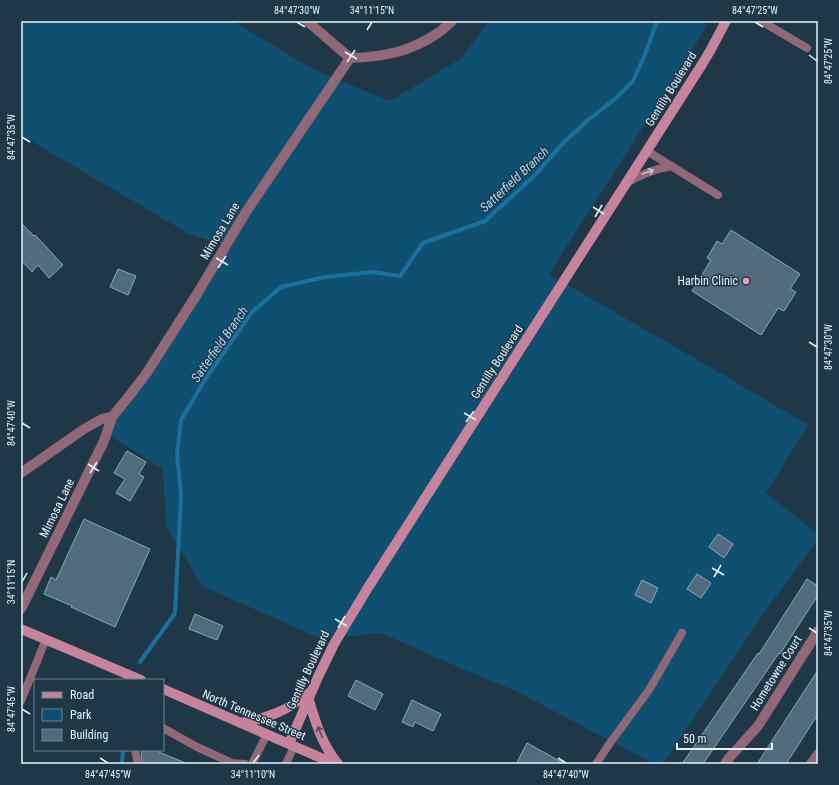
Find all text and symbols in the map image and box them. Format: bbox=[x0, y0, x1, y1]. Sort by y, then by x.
text: 84°47'30"W bbox=[274, 5, 320, 16]
text: 34°11'15"N bbox=[350, 5, 394, 16]
text: 84°47'25"W bbox=[732, 5, 778, 16]
text: 84°47'25"W bbox=[823, 38, 834, 84]
street label: Gentilly Boulevard bbox=[643, 49, 699, 129]
text: 84°47'35"W bbox=[6, 114, 17, 160]
water label: Satterfield Branch bbox=[477, 144, 552, 215]
one-way arrow bbox=[642, 168, 654, 176]
street label: Mimosa Lane bbox=[198, 200, 243, 262]
place label: Harbin Clinic bbox=[677, 274, 738, 288]
marker: Harbin Clinic bbox=[741, 276, 751, 286]
water label: Satterfield Branch bbox=[188, 304, 251, 385]
street label: Gentilly Boulevard bbox=[468, 322, 526, 401]
text: 84°47'30"W bbox=[823, 324, 834, 370]
text: 84°47'40"W bbox=[6, 400, 17, 446]
street label: Mimosa Lane bbox=[37, 476, 77, 540]
text: 34°11'15"N bbox=[6, 560, 17, 604]
text: 84°47'35"W bbox=[823, 610, 834, 656]
street label: Gentilly Boulevard bbox=[284, 628, 332, 712]
street label: Hometowne Court bbox=[747, 633, 805, 713]
legend bbox=[34, 679, 164, 751]
text: 84°47'45"W bbox=[6, 686, 17, 732]
street label: North Tennessee Street bbox=[200, 687, 308, 743]
text: Road bbox=[70, 688, 94, 702]
text: Park bbox=[70, 708, 92, 722]
scale bar bbox=[677, 725, 772, 751]
one-way arrow bbox=[315, 727, 323, 739]
text: Building bbox=[70, 728, 108, 742]
text: 50 m bbox=[683, 732, 707, 746]
text: 84°47'45"W bbox=[85, 769, 131, 780]
text: 34°11'10"N bbox=[231, 769, 275, 780]
text: 84°47'40"W bbox=[543, 769, 589, 780]

